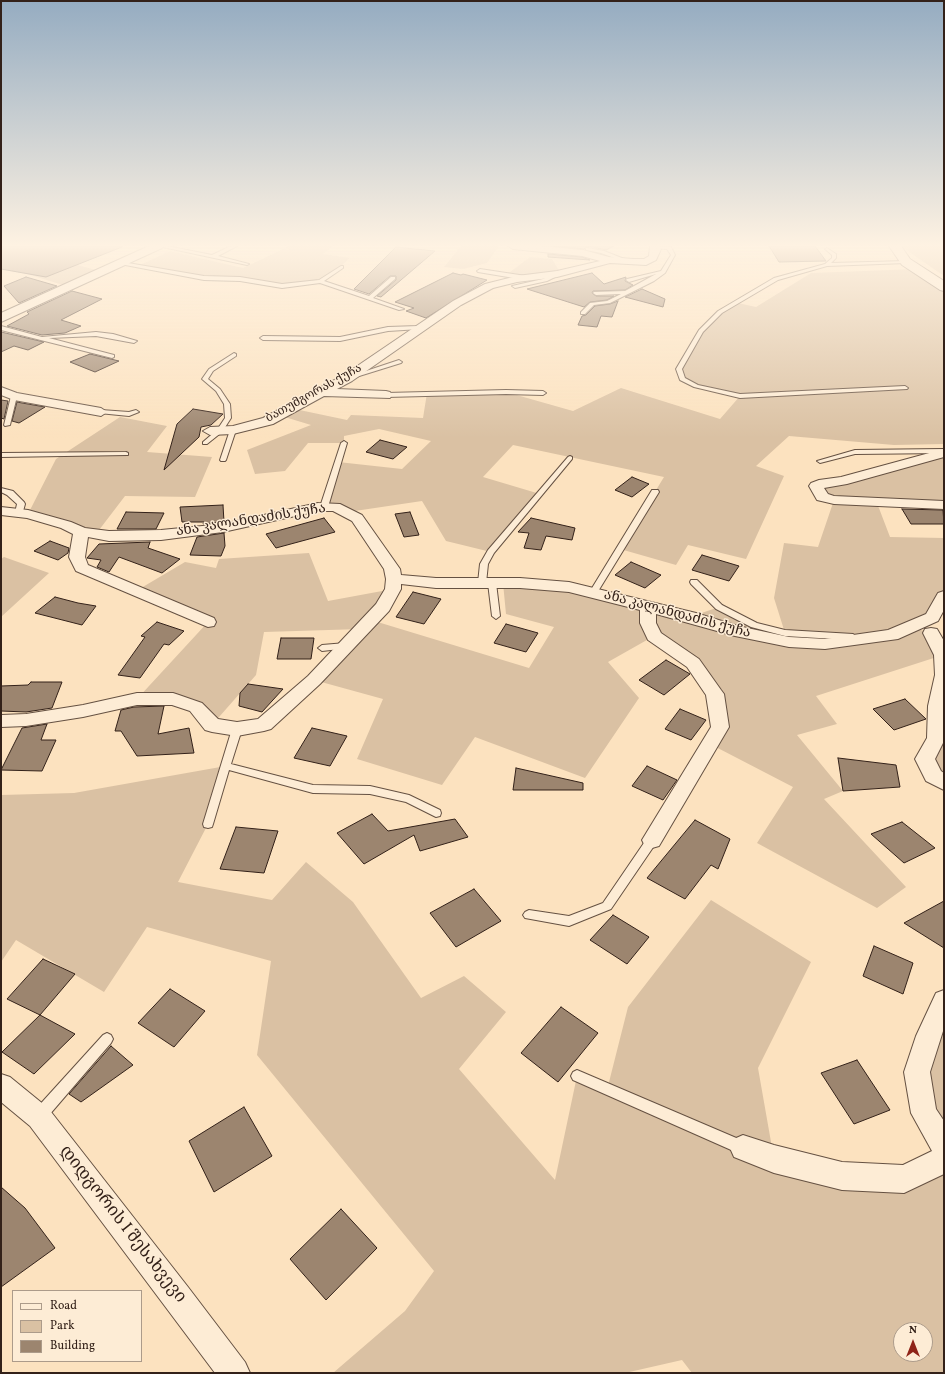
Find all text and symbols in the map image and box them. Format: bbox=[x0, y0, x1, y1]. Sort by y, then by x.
street label: ბათუმგორას ქუჩა bbox=[264, 362, 364, 426]
street label: ანა კალანდაძის ქუჩა bbox=[175, 501, 327, 541]
street label: ანა კალანდაძის ქუჩა bbox=[602, 587, 752, 643]
street label: დიდგორის I შესახვევი bbox=[54, 1142, 190, 1308]
legend bbox=[12, 1290, 142, 1362]
text: Road bbox=[50, 1298, 77, 1314]
text: Park bbox=[50, 1318, 75, 1334]
north arrow bbox=[893, 1322, 933, 1362]
text: N bbox=[909, 1323, 917, 1338]
text: Building bbox=[50, 1338, 95, 1354]

